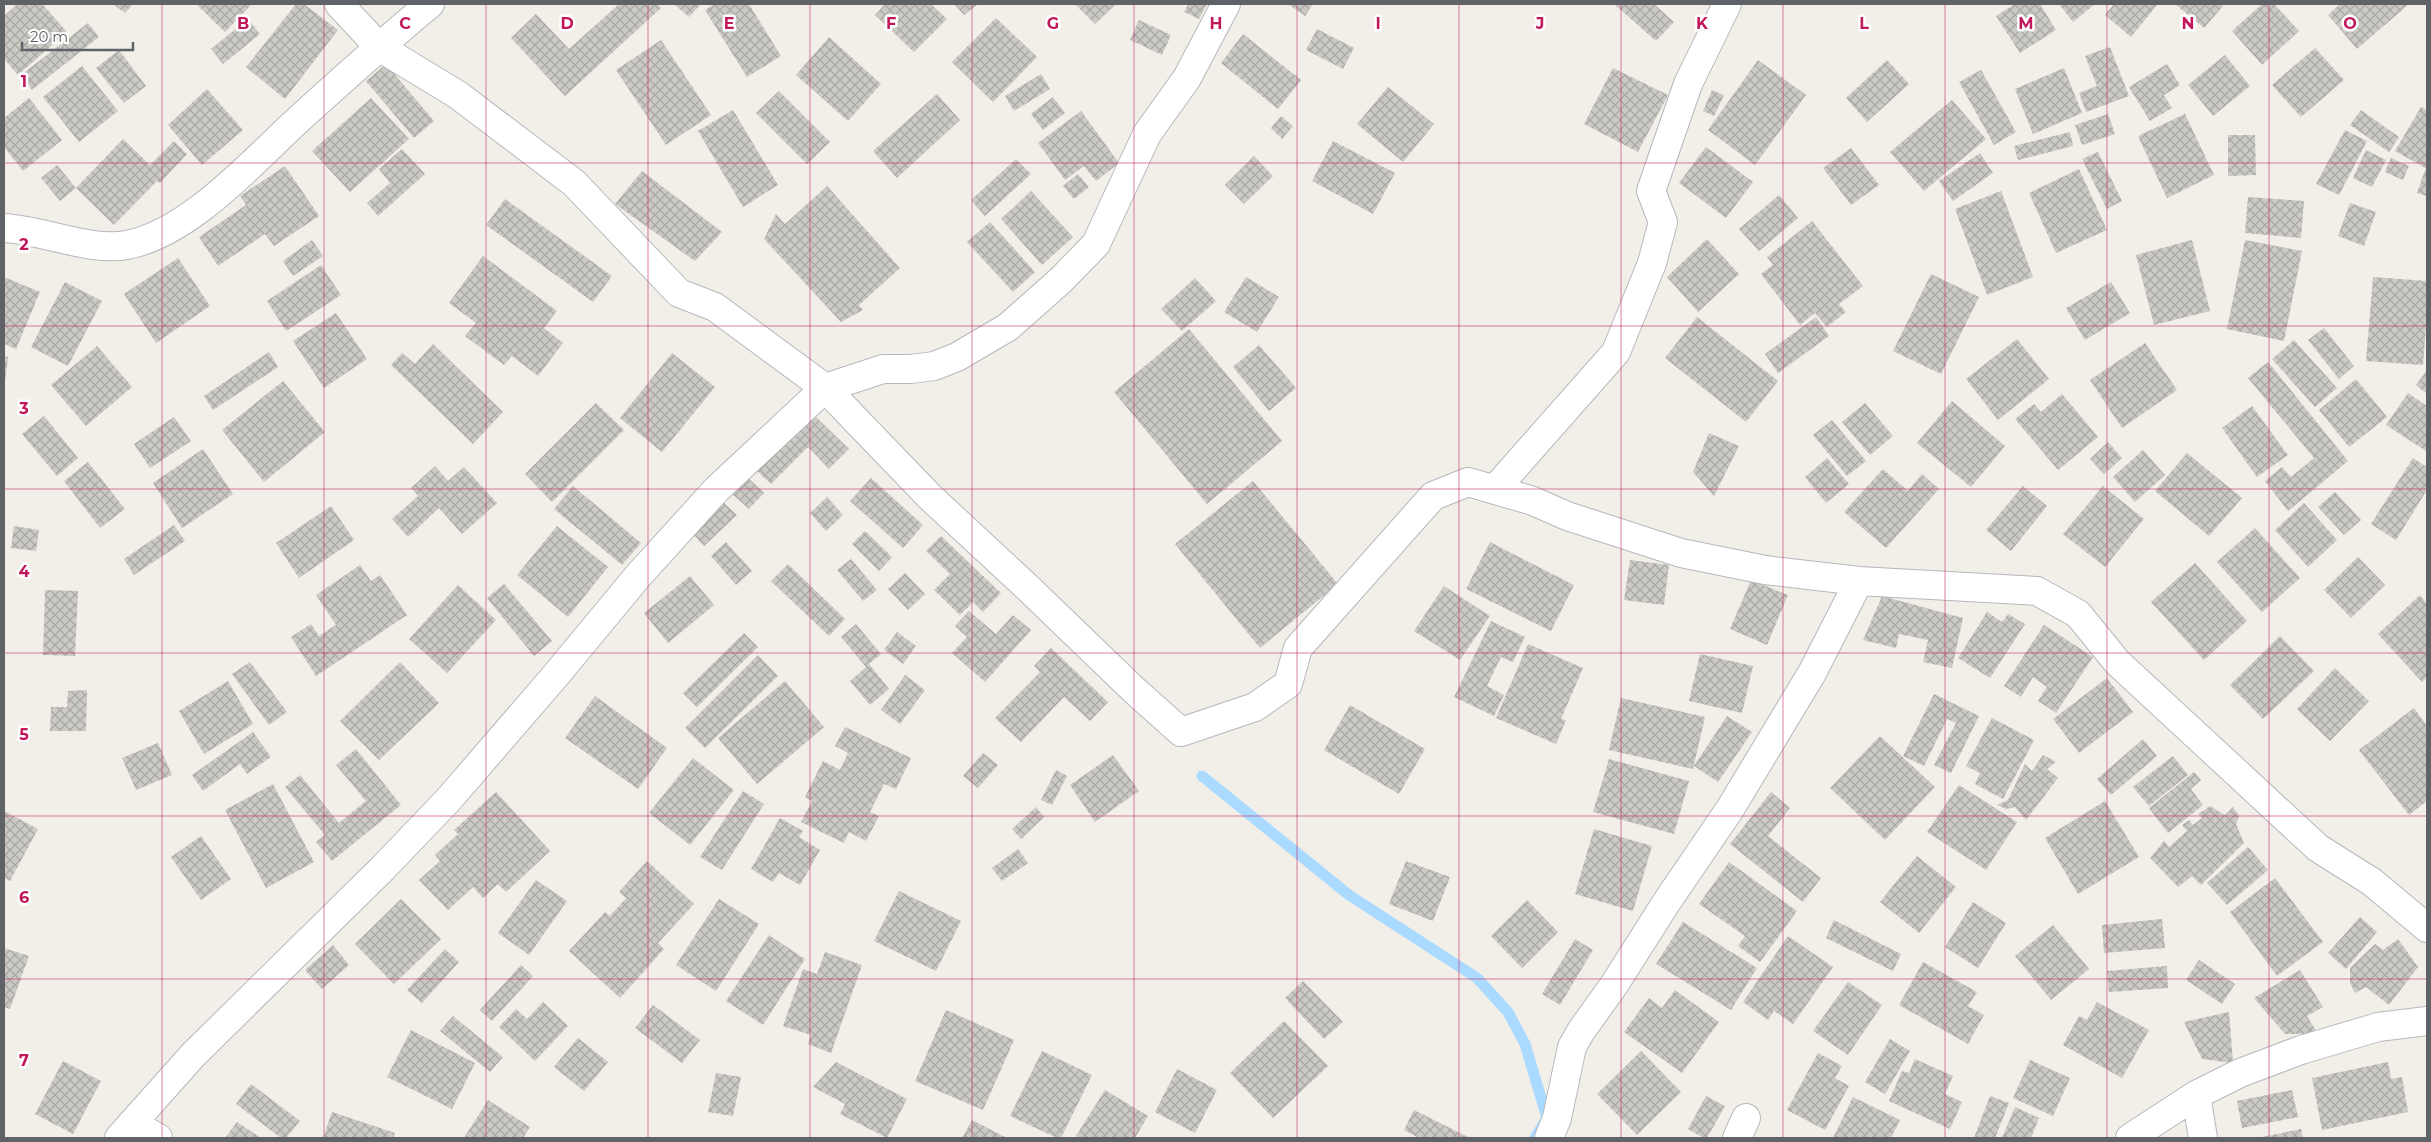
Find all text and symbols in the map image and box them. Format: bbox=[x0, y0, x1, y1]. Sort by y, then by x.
text: B bbox=[237, 14, 249, 33]
text: C bbox=[399, 14, 411, 33]
text: D bbox=[560, 14, 574, 33]
text: E bbox=[724, 14, 734, 33]
text: F bbox=[886, 14, 896, 33]
text: G bbox=[1047, 14, 1059, 33]
text: H bbox=[1210, 14, 1222, 33]
text: I bbox=[1375, 14, 1381, 33]
text: J bbox=[1535, 14, 1544, 33]
text: K bbox=[1696, 14, 1709, 33]
text: L bbox=[1859, 14, 1869, 33]
text: M bbox=[2018, 14, 2034, 33]
text: N bbox=[2182, 14, 2194, 33]
text: O bbox=[2343, 14, 2357, 33]
scale bar bbox=[22, 20, 134, 52]
text: 20 m bbox=[30, 27, 68, 46]
text: 1 bbox=[21, 72, 27, 91]
text: 2 bbox=[19, 235, 29, 254]
text: 3 bbox=[18, 399, 29, 418]
text: 4 bbox=[18, 562, 30, 581]
text: 5 bbox=[19, 725, 29, 744]
text: 6 bbox=[19, 888, 29, 907]
text: 7 bbox=[19, 1051, 29, 1070]

